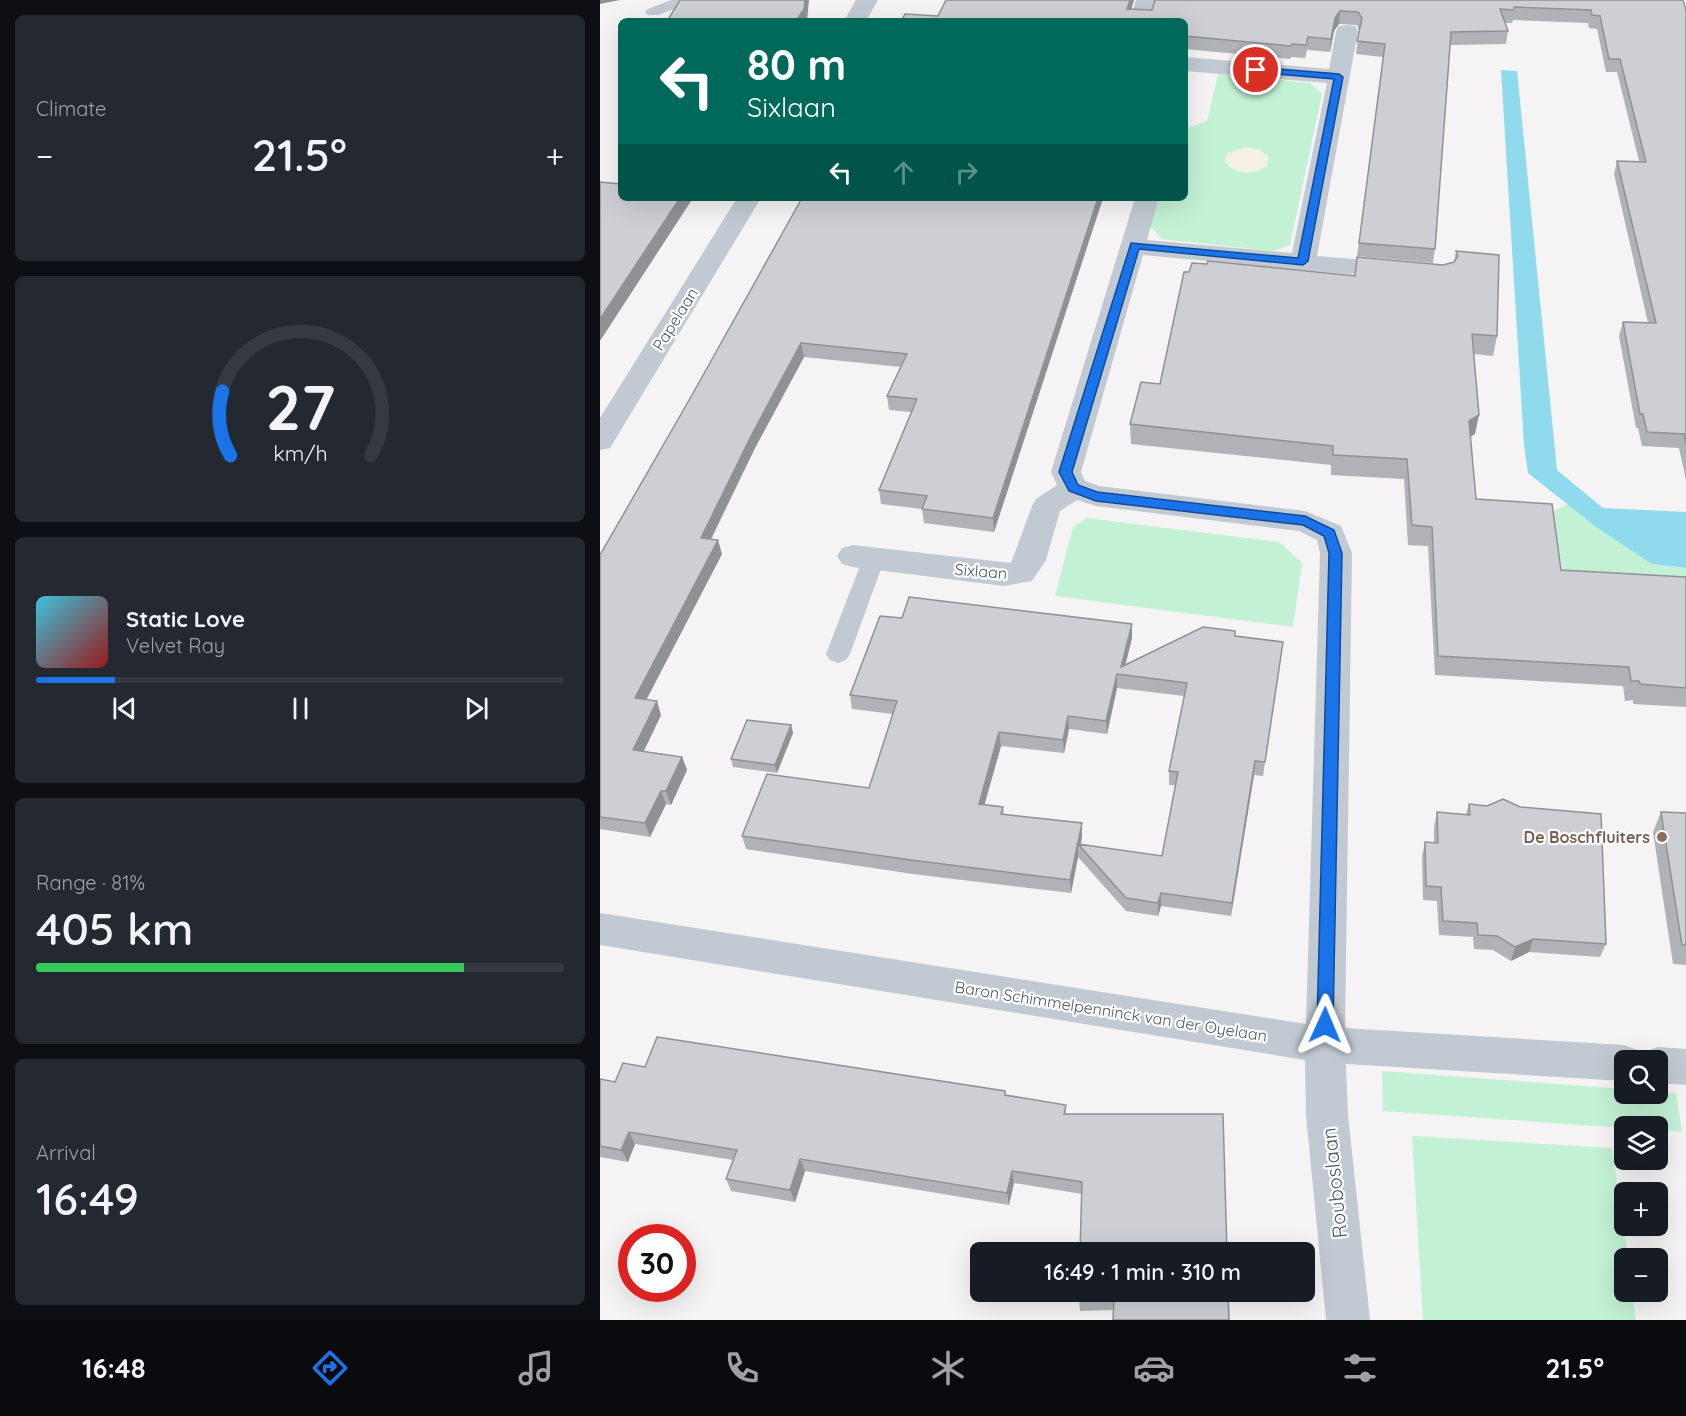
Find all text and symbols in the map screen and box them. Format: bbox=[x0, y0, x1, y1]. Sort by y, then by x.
text: 80 m bbox=[747, 38, 846, 91]
icon: left bbox=[648, 42, 726, 120]
pin bbox=[1230, 44, 1281, 95]
icon: arrive bbox=[1239, 53, 1272, 86]
text: Sixlaan bbox=[747, 90, 836, 124]
text: Climate bbox=[36, 96, 106, 121]
text: 21.5° bbox=[252, 126, 347, 182]
text: − bbox=[36, 135, 53, 176]
text: + bbox=[545, 135, 564, 176]
icon: left bbox=[824, 156, 857, 189]
icon: ahead bbox=[887, 156, 920, 189]
icon: right bbox=[950, 156, 983, 189]
street label: Papelaan bbox=[648, 284, 702, 354]
text: 27 bbox=[265, 368, 335, 446]
text: km/h bbox=[273, 440, 327, 466]
street label: Sixlaan bbox=[954, 559, 1008, 583]
text: Static Love bbox=[126, 605, 245, 633]
text: Velvet Ray bbox=[126, 633, 225, 658]
icon: previous bbox=[108, 692, 141, 725]
icon: pause bbox=[284, 692, 317, 725]
icon: next bbox=[460, 692, 493, 725]
place label: De Boschfluiters bbox=[1524, 827, 1650, 847]
marker: De Boschfluiters bbox=[1655, 830, 1669, 844]
text: Range · 81% bbox=[36, 870, 145, 895]
text: 405 km bbox=[36, 900, 193, 956]
street label: Baron Schimmelpenninck van der Oyelaan bbox=[953, 976, 1269, 1046]
position arrow bbox=[1293, 993, 1357, 1057]
map controls bbox=[1614, 1050, 1668, 1302]
button: search bbox=[1614, 1050, 1668, 1104]
button: layers bbox=[1614, 1116, 1668, 1170]
street label: Rouboslaan bbox=[1316, 1127, 1352, 1239]
text: Arrival bbox=[36, 1140, 96, 1165]
text: 16:49 bbox=[36, 1170, 139, 1226]
button: + bbox=[1614, 1182, 1668, 1236]
speed limit sign: 30 bbox=[618, 1224, 696, 1302]
button: − bbox=[1614, 1248, 1668, 1302]
text: 16:49 · 1 min · 310 m bbox=[1044, 1258, 1241, 1286]
icon: directions bbox=[309, 1347, 351, 1389]
icon: music bbox=[515, 1347, 557, 1389]
icon: phone bbox=[721, 1347, 763, 1389]
icon: climate bbox=[927, 1347, 969, 1389]
icon: car bbox=[1133, 1347, 1175, 1389]
icon: filters bbox=[1339, 1347, 1381, 1389]
text: 16:48 bbox=[82, 1351, 145, 1385]
text: 21.5° bbox=[1545, 1351, 1604, 1385]

